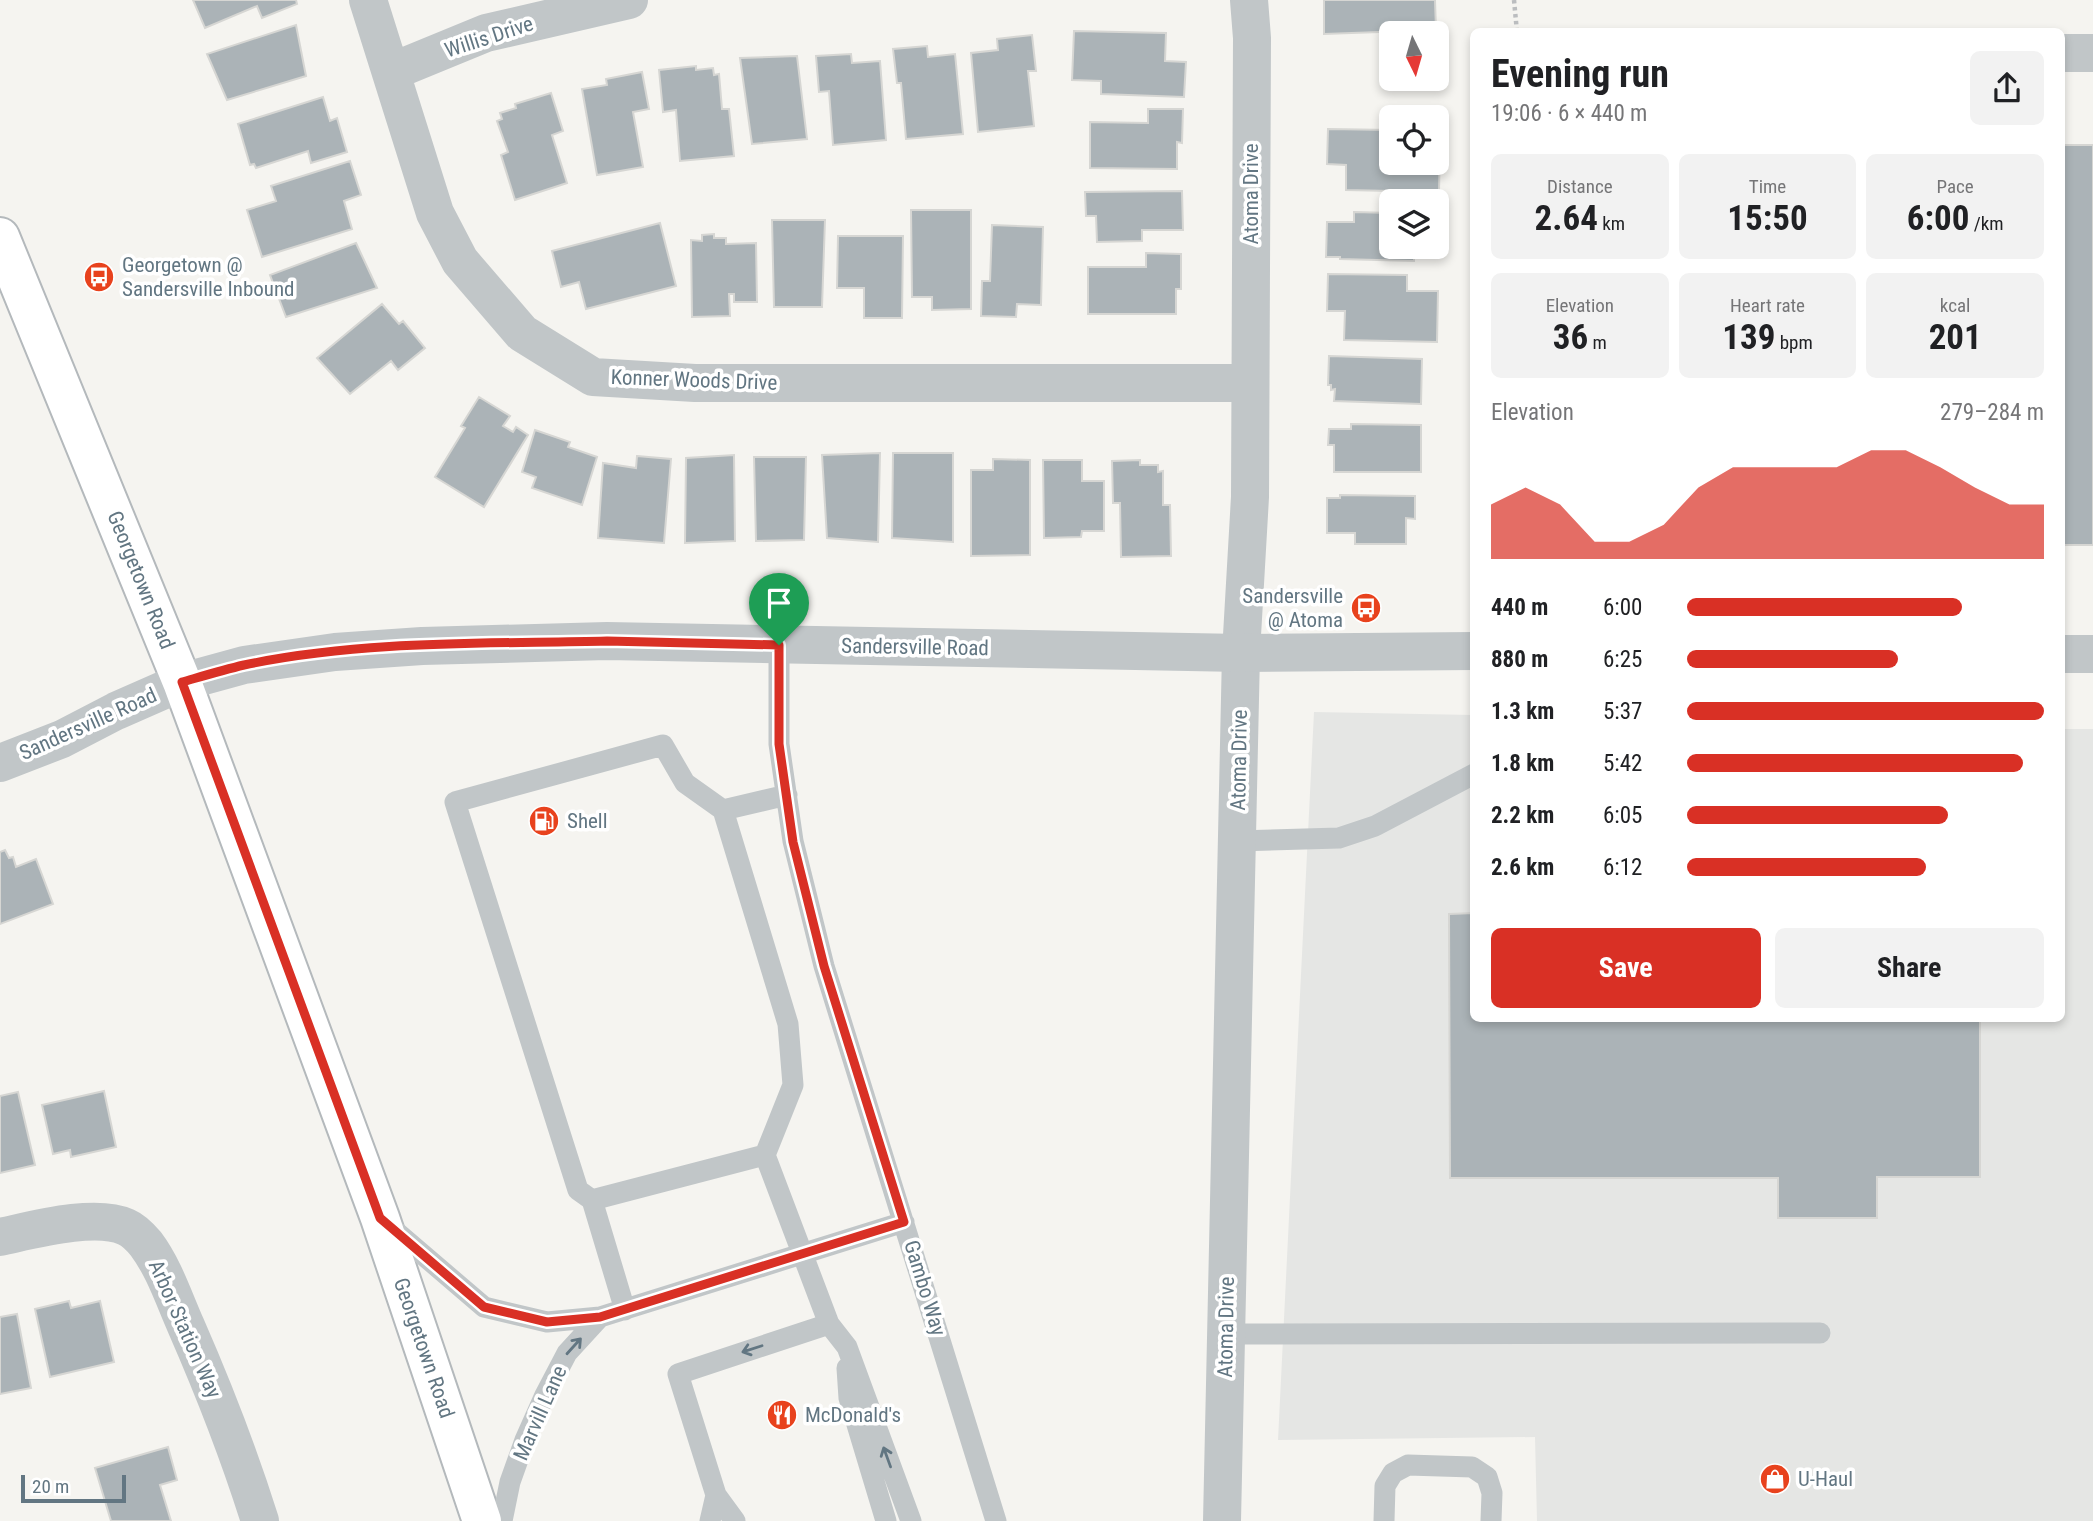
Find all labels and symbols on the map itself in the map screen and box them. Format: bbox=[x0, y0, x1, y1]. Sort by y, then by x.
street label: Willis Drive bbox=[442, 11, 536, 63]
north arrow bbox=[1379, 21, 1449, 91]
street label: Atoma Drive bbox=[1239, 143, 1263, 245]
place label: Georgetown @ Sandersville Inbound bbox=[122, 253, 295, 301]
bus stop icon: Georgetown @ Sandersville Inbound bbox=[82, 260, 116, 294]
street label: Konner Woods Drive bbox=[610, 365, 778, 395]
street label: Georgetown Road bbox=[102, 508, 180, 652]
pin bbox=[749, 573, 809, 645]
place label: Sandersville @ Atoma bbox=[1242, 584, 1343, 632]
bus stop icon: Sandersville @ Atoma bbox=[1349, 591, 1383, 625]
street label: Sandersville Road bbox=[841, 634, 989, 660]
street label: Sandersville Road bbox=[16, 683, 160, 765]
street label: Atoma Drive bbox=[1226, 709, 1252, 811]
fuel station icon: Shell bbox=[527, 804, 561, 838]
place label: Shell bbox=[567, 809, 608, 833]
street label: Gambo Way bbox=[899, 1237, 951, 1339]
street label: Arbor Station Way bbox=[144, 1256, 226, 1402]
street label: Georgetown Road bbox=[389, 1275, 459, 1421]
street label: Atoma Drive bbox=[1213, 1276, 1239, 1378]
one-way arrow bbox=[566, 1337, 582, 1355]
one-way arrow bbox=[741, 1344, 763, 1357]
street label: Marvill Lane bbox=[509, 1362, 572, 1464]
restaurant icon: McDonald's bbox=[765, 1398, 799, 1432]
place label: McDonald's bbox=[805, 1403, 901, 1427]
one-way arrow bbox=[880, 1446, 892, 1468]
shop icon: U-Haul bbox=[1758, 1462, 1792, 1496]
place label: U-Haul bbox=[1798, 1467, 1853, 1491]
scale bar bbox=[21, 1472, 126, 1504]

